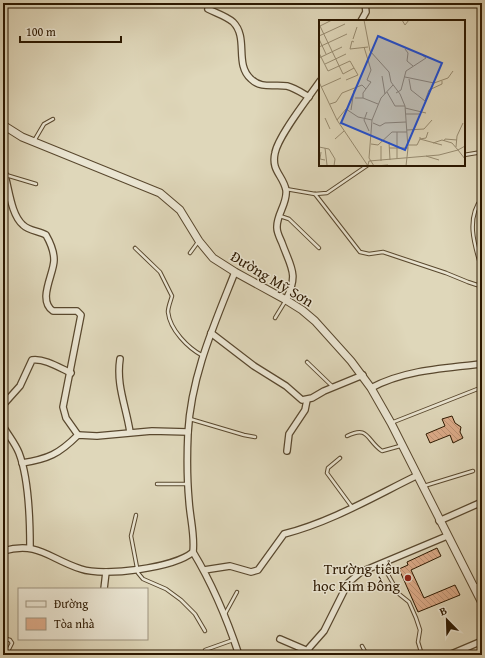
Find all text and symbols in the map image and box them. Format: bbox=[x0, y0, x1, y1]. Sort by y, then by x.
scale bar bbox=[20, 18, 121, 44]
inset map bbox=[319, 20, 465, 166]
text: 100 m bbox=[26, 23, 56, 40]
street label: Đường Mỹ Sơn bbox=[227, 246, 318, 312]
place label: Trường tiểu học Kim Đồng bbox=[313, 558, 401, 596]
marker: Trường tiểu học Kim Đồng bbox=[403, 573, 413, 583]
legend bbox=[18, 588, 148, 640]
text: Đường bbox=[54, 595, 88, 612]
north arrow bbox=[427, 600, 467, 640]
text: B bbox=[437, 602, 450, 619]
text: Tòa nhà bbox=[54, 615, 95, 632]

